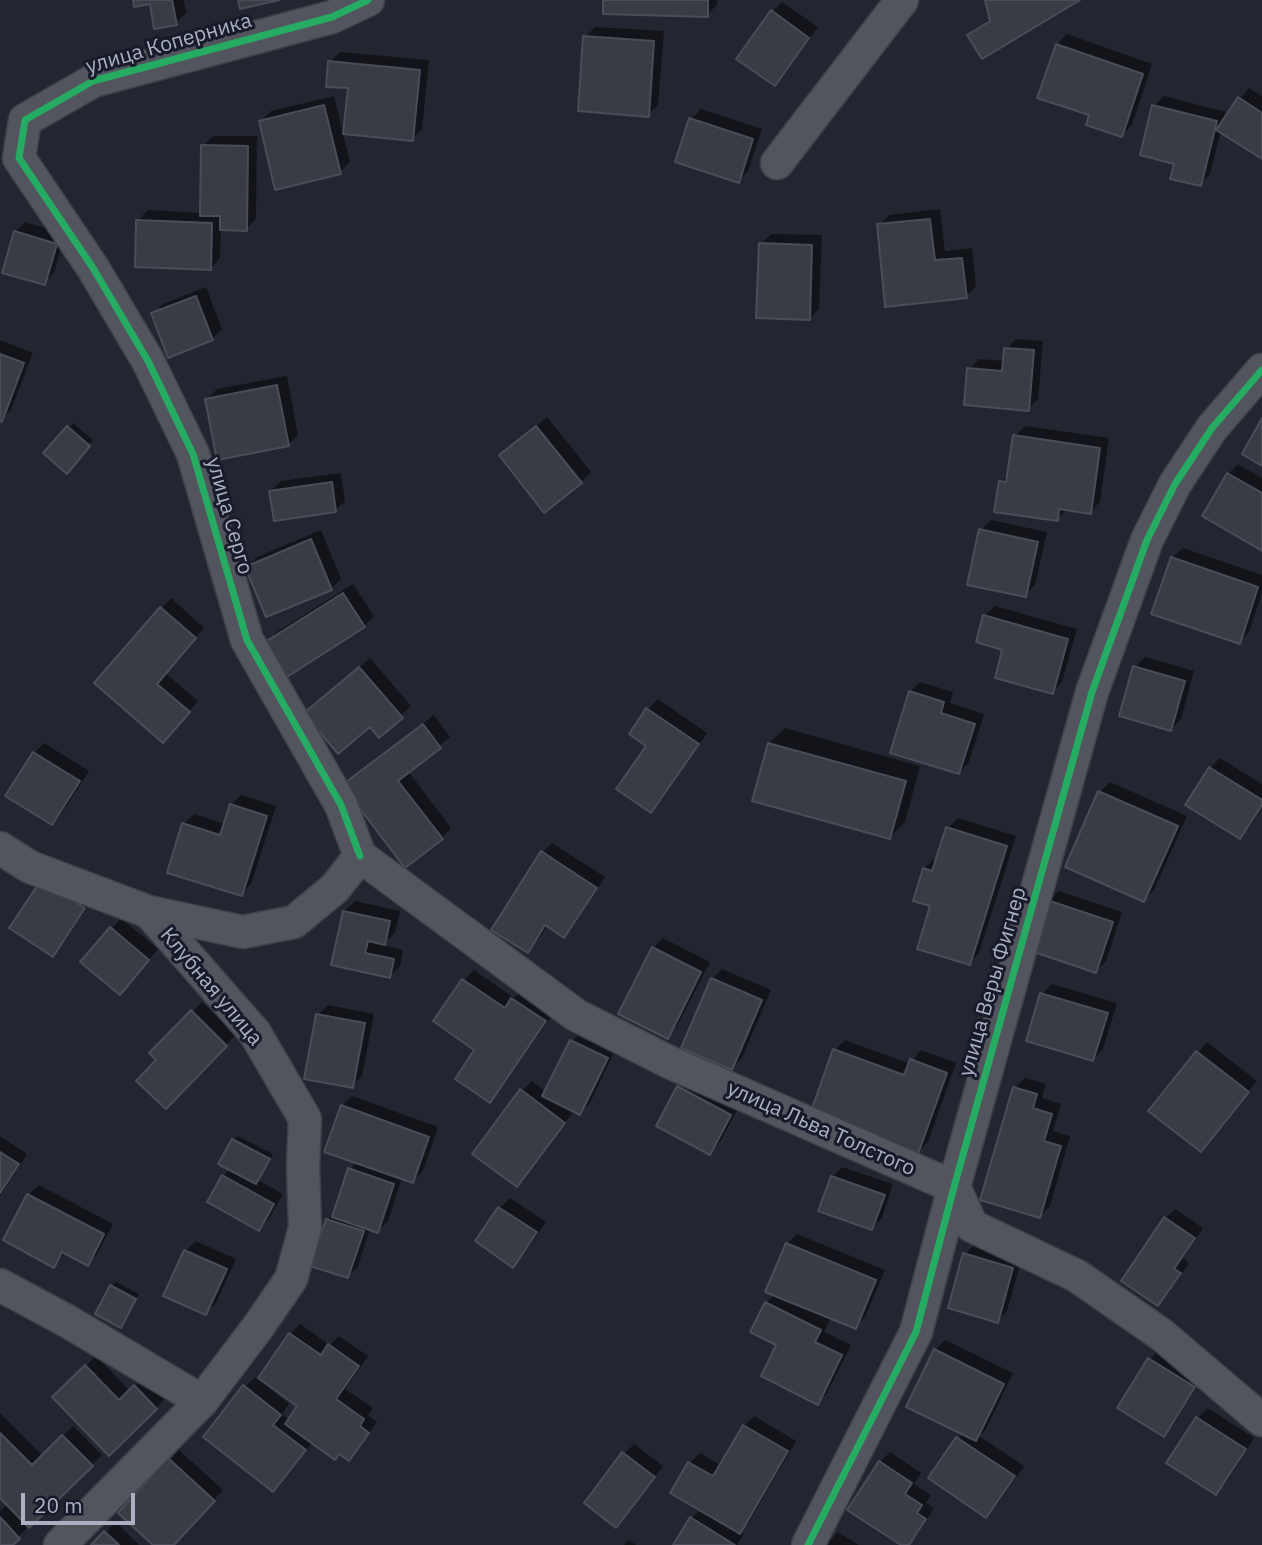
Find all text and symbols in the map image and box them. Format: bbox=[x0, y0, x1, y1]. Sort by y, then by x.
street label: улица Коперника bbox=[83, 8, 255, 80]
street label: улица Серго bbox=[200, 455, 258, 577]
street label: улица Веры Фигнер bbox=[954, 884, 1032, 1080]
street label: Клубная улица bbox=[154, 923, 268, 1051]
street label: улица Льва Толстого bbox=[723, 1076, 919, 1182]
scale bar bbox=[24, 1478, 138, 1522]
text: 20 m bbox=[34, 1491, 83, 1519]

